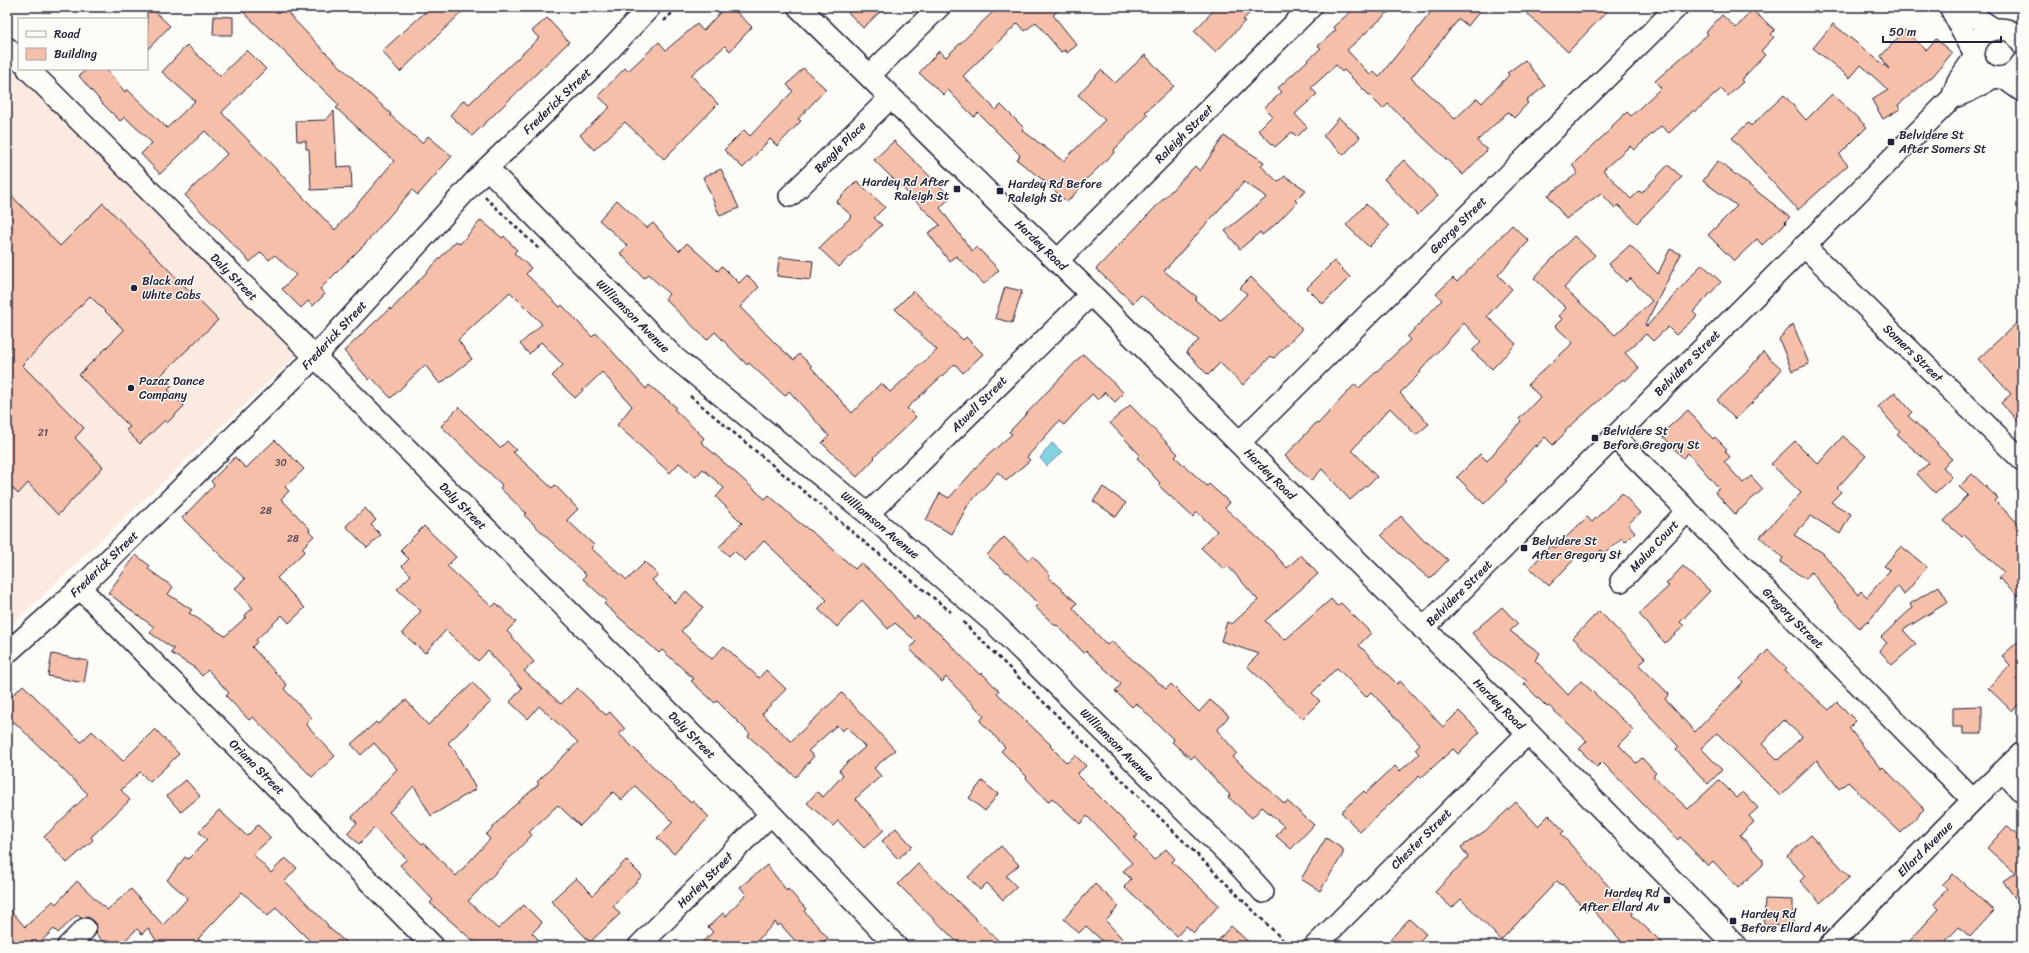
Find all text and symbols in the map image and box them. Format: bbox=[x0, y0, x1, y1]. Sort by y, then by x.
legend bbox=[18, 18, 148, 70]
scale bar bbox=[1883, 18, 2001, 44]
text: 50 m bbox=[1889, 21, 1916, 43]
text: Road bbox=[54, 23, 81, 45]
text: Building bbox=[54, 43, 97, 65]
street label: Frederick Street bbox=[517, 62, 597, 140]
street label: Raleigh Street bbox=[1149, 98, 1220, 169]
street label: Beagle Place bbox=[809, 116, 871, 178]
place label: Belvidere St After Somers St bbox=[1898, 124, 1986, 160]
marker: Belvidere St After Somers St bbox=[1886, 137, 1896, 147]
place label: Hardey Rd After Raleigh St bbox=[862, 171, 950, 207]
place label: Hardey Rd Before Raleigh St bbox=[1008, 173, 1102, 209]
marker: Hardey Rd After Raleigh St bbox=[952, 184, 962, 194]
marker: Hardey Rd Before Raleigh St bbox=[995, 186, 1005, 196]
street label: George Street bbox=[1424, 191, 1492, 259]
street label: Hardey Road bbox=[1009, 214, 1074, 277]
street label: Daly Street bbox=[205, 248, 263, 306]
place label: Black and White Cabs bbox=[142, 270, 201, 306]
street label: Williamson Avenue bbox=[591, 274, 675, 358]
marker: Black and White Cabs bbox=[129, 283, 139, 293]
street label: Frederick Street bbox=[296, 295, 372, 375]
street label: Somers Street bbox=[1878, 318, 1949, 388]
street label: Belvidere Street bbox=[1648, 324, 1726, 402]
place label: Pazaz Dance Company bbox=[139, 370, 205, 406]
street label: Atwell Street bbox=[945, 370, 1013, 438]
marker: Pazaz Dance Company bbox=[126, 383, 136, 393]
place label: Belvidere St Before Gregory St bbox=[1603, 420, 1700, 456]
house number: 21 bbox=[38, 424, 48, 442]
marker: Belvidere St Before Gregory St bbox=[1590, 433, 1600, 443]
street label: Hardey Road bbox=[1239, 443, 1303, 507]
house number: 30 bbox=[275, 454, 287, 472]
street label: Daly Street bbox=[434, 477, 492, 535]
street label: Williamson Avenue bbox=[835, 485, 925, 565]
house number: 28 bbox=[260, 502, 272, 520]
street label: Malua Court bbox=[1624, 515, 1684, 577]
street label: Frederick Street bbox=[64, 525, 144, 603]
house number: 28 bbox=[287, 530, 299, 548]
place label: Belvidere St After Gregory St bbox=[1531, 530, 1623, 566]
marker: Belvidere St After Gregory St bbox=[1519, 543, 1529, 553]
street label: Belvidere Street bbox=[1420, 554, 1498, 632]
street label: Gregory Street bbox=[1757, 582, 1829, 654]
street label: Hardey Road bbox=[1468, 673, 1532, 737]
street label: Williamson Avenue bbox=[1075, 703, 1159, 787]
street label: Daly Street bbox=[663, 706, 721, 764]
street label: Oriana Street bbox=[224, 734, 290, 800]
street label: Chester Street bbox=[1385, 803, 1457, 875]
street label: Ellard Avenue bbox=[1892, 816, 1958, 882]
street label: Harley Street bbox=[671, 846, 739, 914]
place label: Hardey Rd After Ellard Av bbox=[1578, 882, 1661, 918]
marker: Hardey Rd After Ellard Av bbox=[1662, 895, 1672, 905]
place label: Hardey Rd Before Ellard Av bbox=[1741, 903, 1829, 939]
marker: Hardey Rd Before Ellard Av bbox=[1728, 916, 1738, 926]

